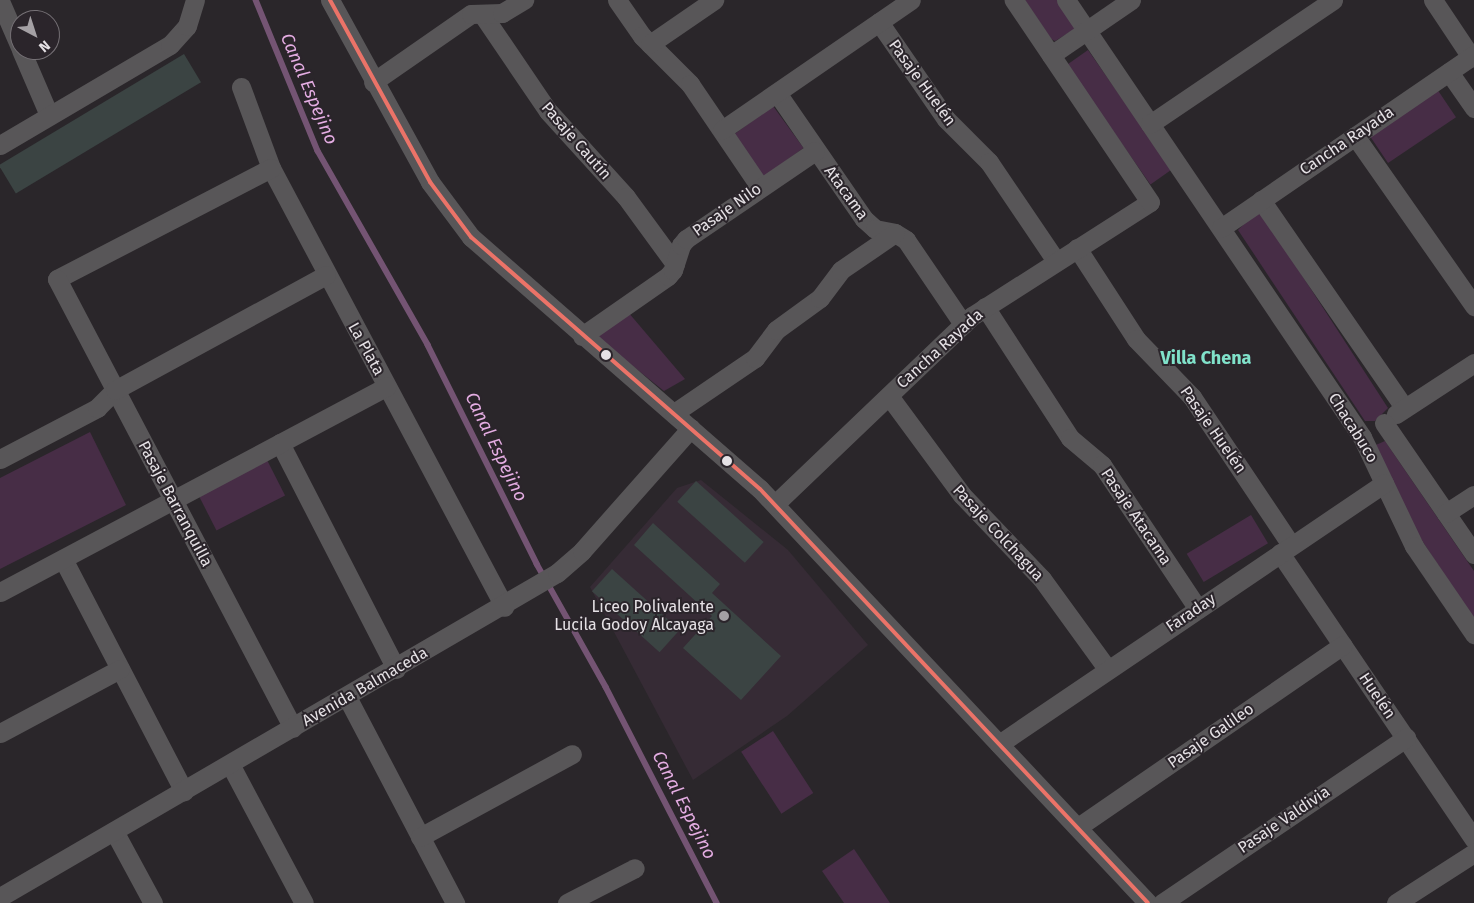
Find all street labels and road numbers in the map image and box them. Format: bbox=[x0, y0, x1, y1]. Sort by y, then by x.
street label: Pasaje Huelén bbox=[884, 36, 960, 130]
street label: Pasaje Cautín bbox=[537, 98, 615, 184]
street label: Cancha Rayada bbox=[1296, 102, 1398, 180]
street label: Atacama bbox=[820, 162, 872, 224]
street label: Pasaje Nilo bbox=[689, 179, 765, 241]
street label: Cancha Rayada bbox=[893, 305, 987, 393]
street label: La Plata bbox=[344, 319, 388, 379]
street label: Pasaje Huelén bbox=[1176, 383, 1250, 477]
street label: Chacabuco bbox=[1324, 390, 1382, 466]
street label: Pasaje Barranquilla bbox=[134, 438, 216, 570]
street label: Pasaje Atacama bbox=[1097, 465, 1175, 569]
street label: Pasaje Colchagua bbox=[948, 481, 1048, 585]
street label: Faraday bbox=[1162, 589, 1220, 637]
street label: Avenida Balmaceda bbox=[299, 643, 431, 731]
street label: Huelén bbox=[1355, 669, 1399, 723]
street label: Pasaje Galileo bbox=[1164, 699, 1258, 773]
street label: Pasaje Valdivia bbox=[1234, 782, 1334, 858]

